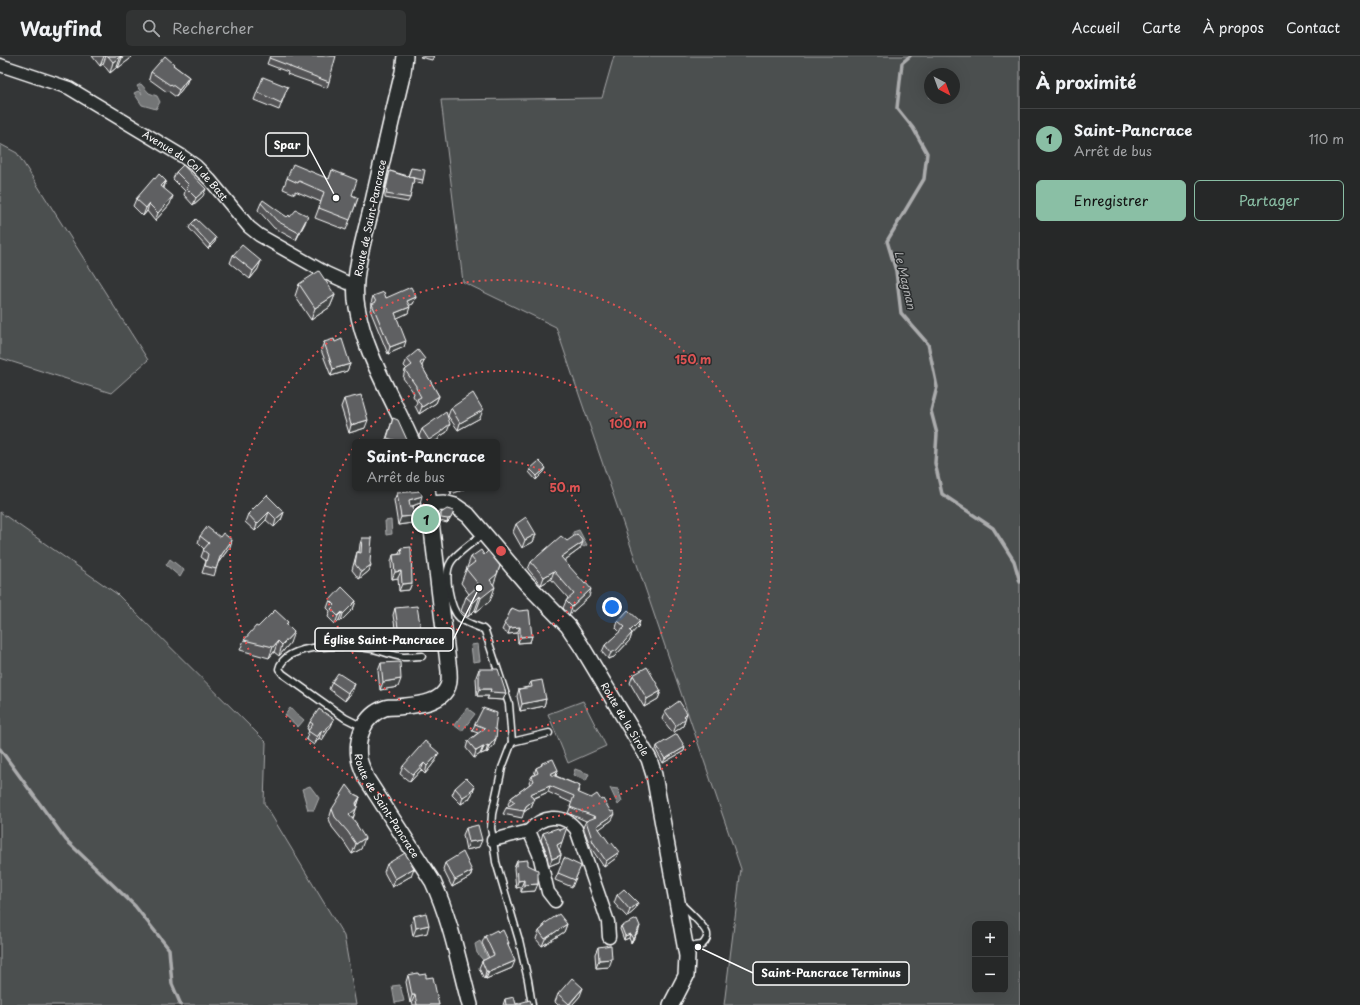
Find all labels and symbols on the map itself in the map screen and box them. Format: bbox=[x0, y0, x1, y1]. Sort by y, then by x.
north arrow bbox=[924, 68, 960, 104]
street label: Avenue du Col de Bast bbox=[140, 126, 232, 203]
callout: Spar bbox=[266, 133, 308, 156]
text: Spar bbox=[274, 136, 301, 153]
street label: Route de Saint-Pancrace bbox=[350, 158, 389, 278]
water label: Le Magnan bbox=[891, 249, 921, 312]
text: 150 m bbox=[675, 350, 711, 368]
text: 100 m bbox=[609, 414, 647, 432]
text: 50 m bbox=[549, 478, 581, 496]
pin: 1 bbox=[413, 504, 439, 534]
centre of rings bbox=[494, 544, 508, 558]
your location bbox=[602, 597, 622, 617]
callout: Église Saint-Pancrace bbox=[315, 628, 453, 651]
text: Église Saint-Pancrace bbox=[324, 631, 444, 648]
street label: Route de la Sirole bbox=[598, 679, 654, 759]
street label: Route de Saint-Pancrace bbox=[351, 753, 423, 861]
callout: Saint-Pancrace Terminus bbox=[753, 962, 909, 985]
text: Saint-Pancrace Terminus bbox=[761, 964, 901, 981]

